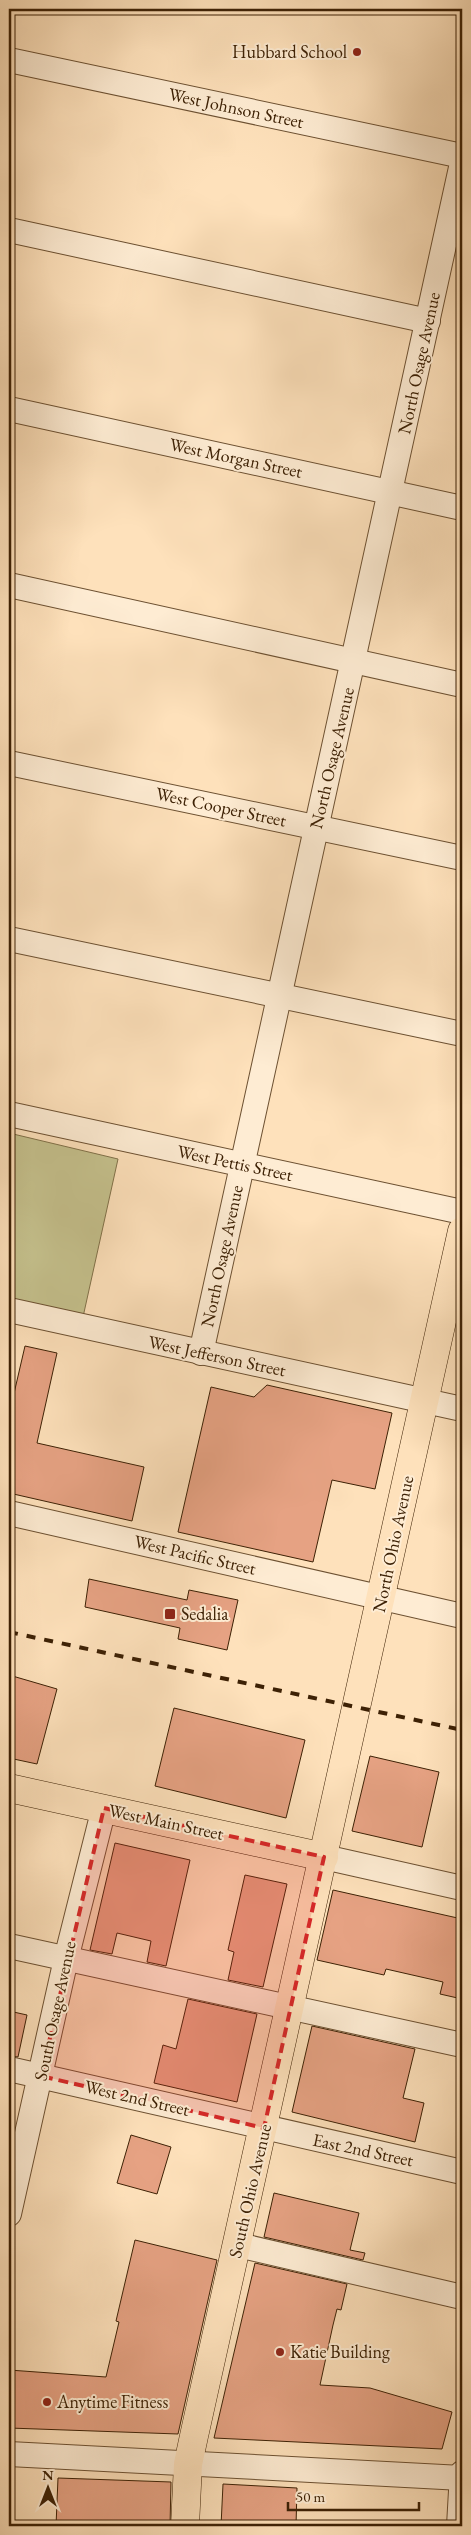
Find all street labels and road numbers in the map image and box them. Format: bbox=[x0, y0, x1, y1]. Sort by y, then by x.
street label: West Johnson Street bbox=[166, 82, 306, 133]
street label: North Osage Avenue bbox=[392, 290, 445, 436]
street label: West Morgan Street bbox=[168, 432, 305, 483]
street label: North Osage Avenue bbox=[304, 685, 359, 831]
street label: West Cooper Street bbox=[154, 781, 289, 832]
street label: West Pettis Street bbox=[175, 1139, 295, 1186]
street label: North Osage Avenue bbox=[195, 1183, 248, 1329]
street label: West Jefferson Street bbox=[146, 1330, 288, 1381]
street label: North Ohio Avenue bbox=[367, 1473, 418, 1614]
street label: West Pacific Street bbox=[132, 1529, 259, 1580]
street label: West Main Street bbox=[107, 1798, 226, 1845]
street label: South Osage Avenue bbox=[28, 1939, 81, 2083]
street label: West 2nd Street bbox=[82, 2074, 192, 2121]
street label: South Ohio Avenue bbox=[223, 2122, 276, 2260]
street label: East 2nd Street bbox=[311, 2128, 416, 2171]

